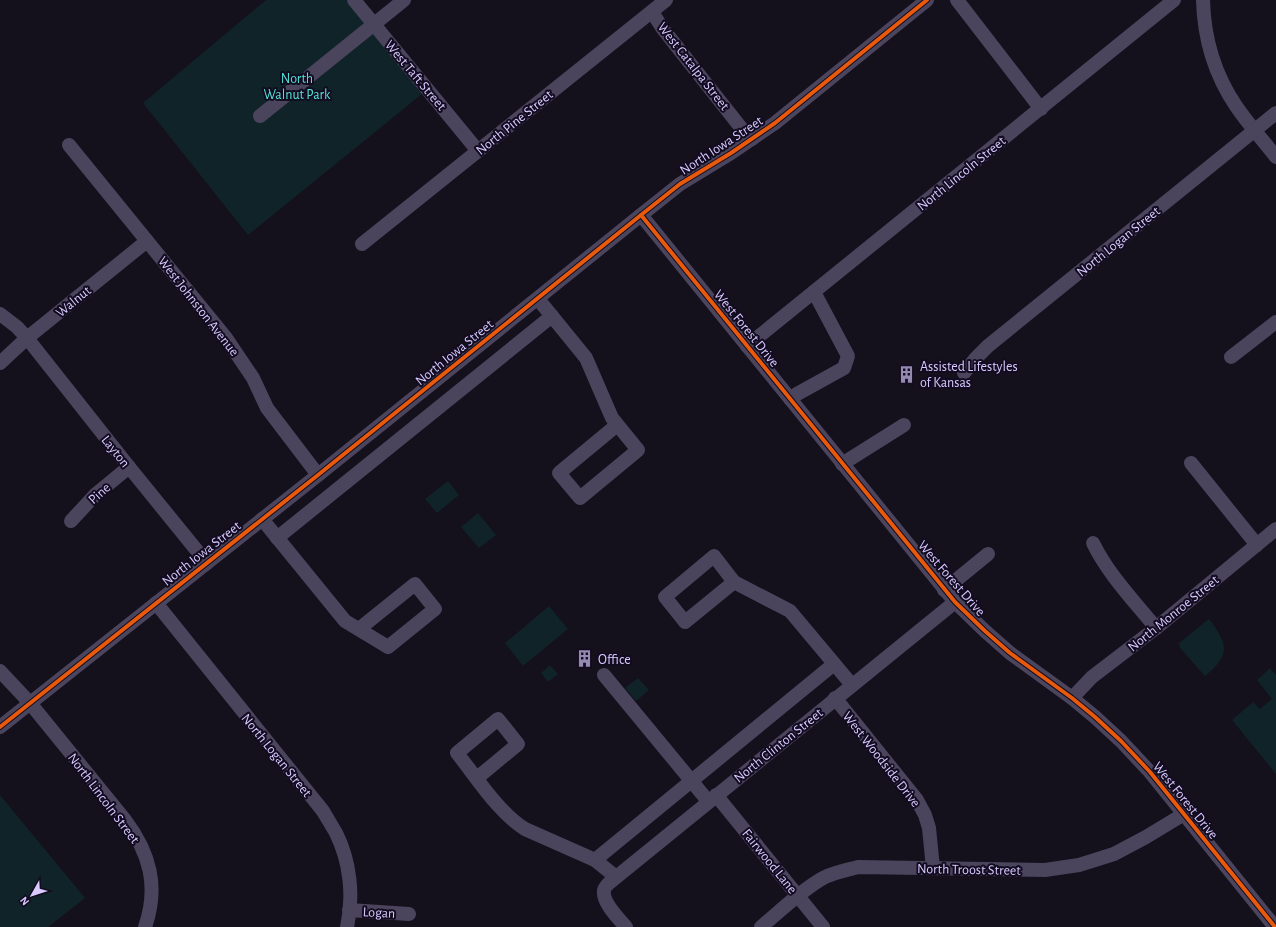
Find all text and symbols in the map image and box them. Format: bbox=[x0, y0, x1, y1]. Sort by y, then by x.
street label: West Catalpa Street bbox=[655, 20, 732, 114]
street label: West Taft Street bbox=[382, 38, 449, 114]
park label: North Walnut Park bbox=[264, 72, 331, 102]
street label: North Pine Street bbox=[474, 87, 556, 158]
street label: North Iowa Street bbox=[678, 114, 766, 178]
street label: North Lincoln Street bbox=[915, 134, 1009, 214]
street label: North Logan Street bbox=[1074, 204, 1163, 279]
street label: West Johnston Avenue bbox=[155, 254, 241, 359]
street label: Walnut bbox=[53, 283, 94, 320]
street label: West Forest Drive bbox=[711, 287, 781, 370]
street label: North Iowa Street bbox=[413, 317, 497, 388]
place label: Assisted Lifestyles of Kansas bbox=[920, 360, 1018, 390]
building icon: Assisted Lifestyles of Kansas bbox=[897, 364, 917, 384]
street label: Layton bbox=[98, 433, 132, 470]
street label: Pine bbox=[86, 480, 113, 507]
street label: North Iowa Street bbox=[160, 518, 244, 589]
street label: West Forest Drive bbox=[915, 538, 988, 619]
street label: North Monroe Street bbox=[1126, 573, 1222, 655]
building icon: Office bbox=[575, 649, 595, 669]
place label: Office bbox=[598, 653, 631, 667]
street label: North Clinton Street bbox=[732, 706, 826, 786]
street label: West Woodside Drive bbox=[840, 709, 923, 810]
street label: North Logan Street bbox=[239, 711, 314, 800]
street label: North Lincoln Street bbox=[65, 751, 142, 847]
street label: West Forest Drive bbox=[1150, 759, 1220, 842]
street label: Fairwood Lane bbox=[739, 827, 799, 897]
street label: North Troost Street bbox=[917, 862, 1021, 878]
north arrow bbox=[12, 875, 52, 915]
text: N bbox=[18, 895, 31, 907]
street label: Logan bbox=[362, 905, 396, 921]

